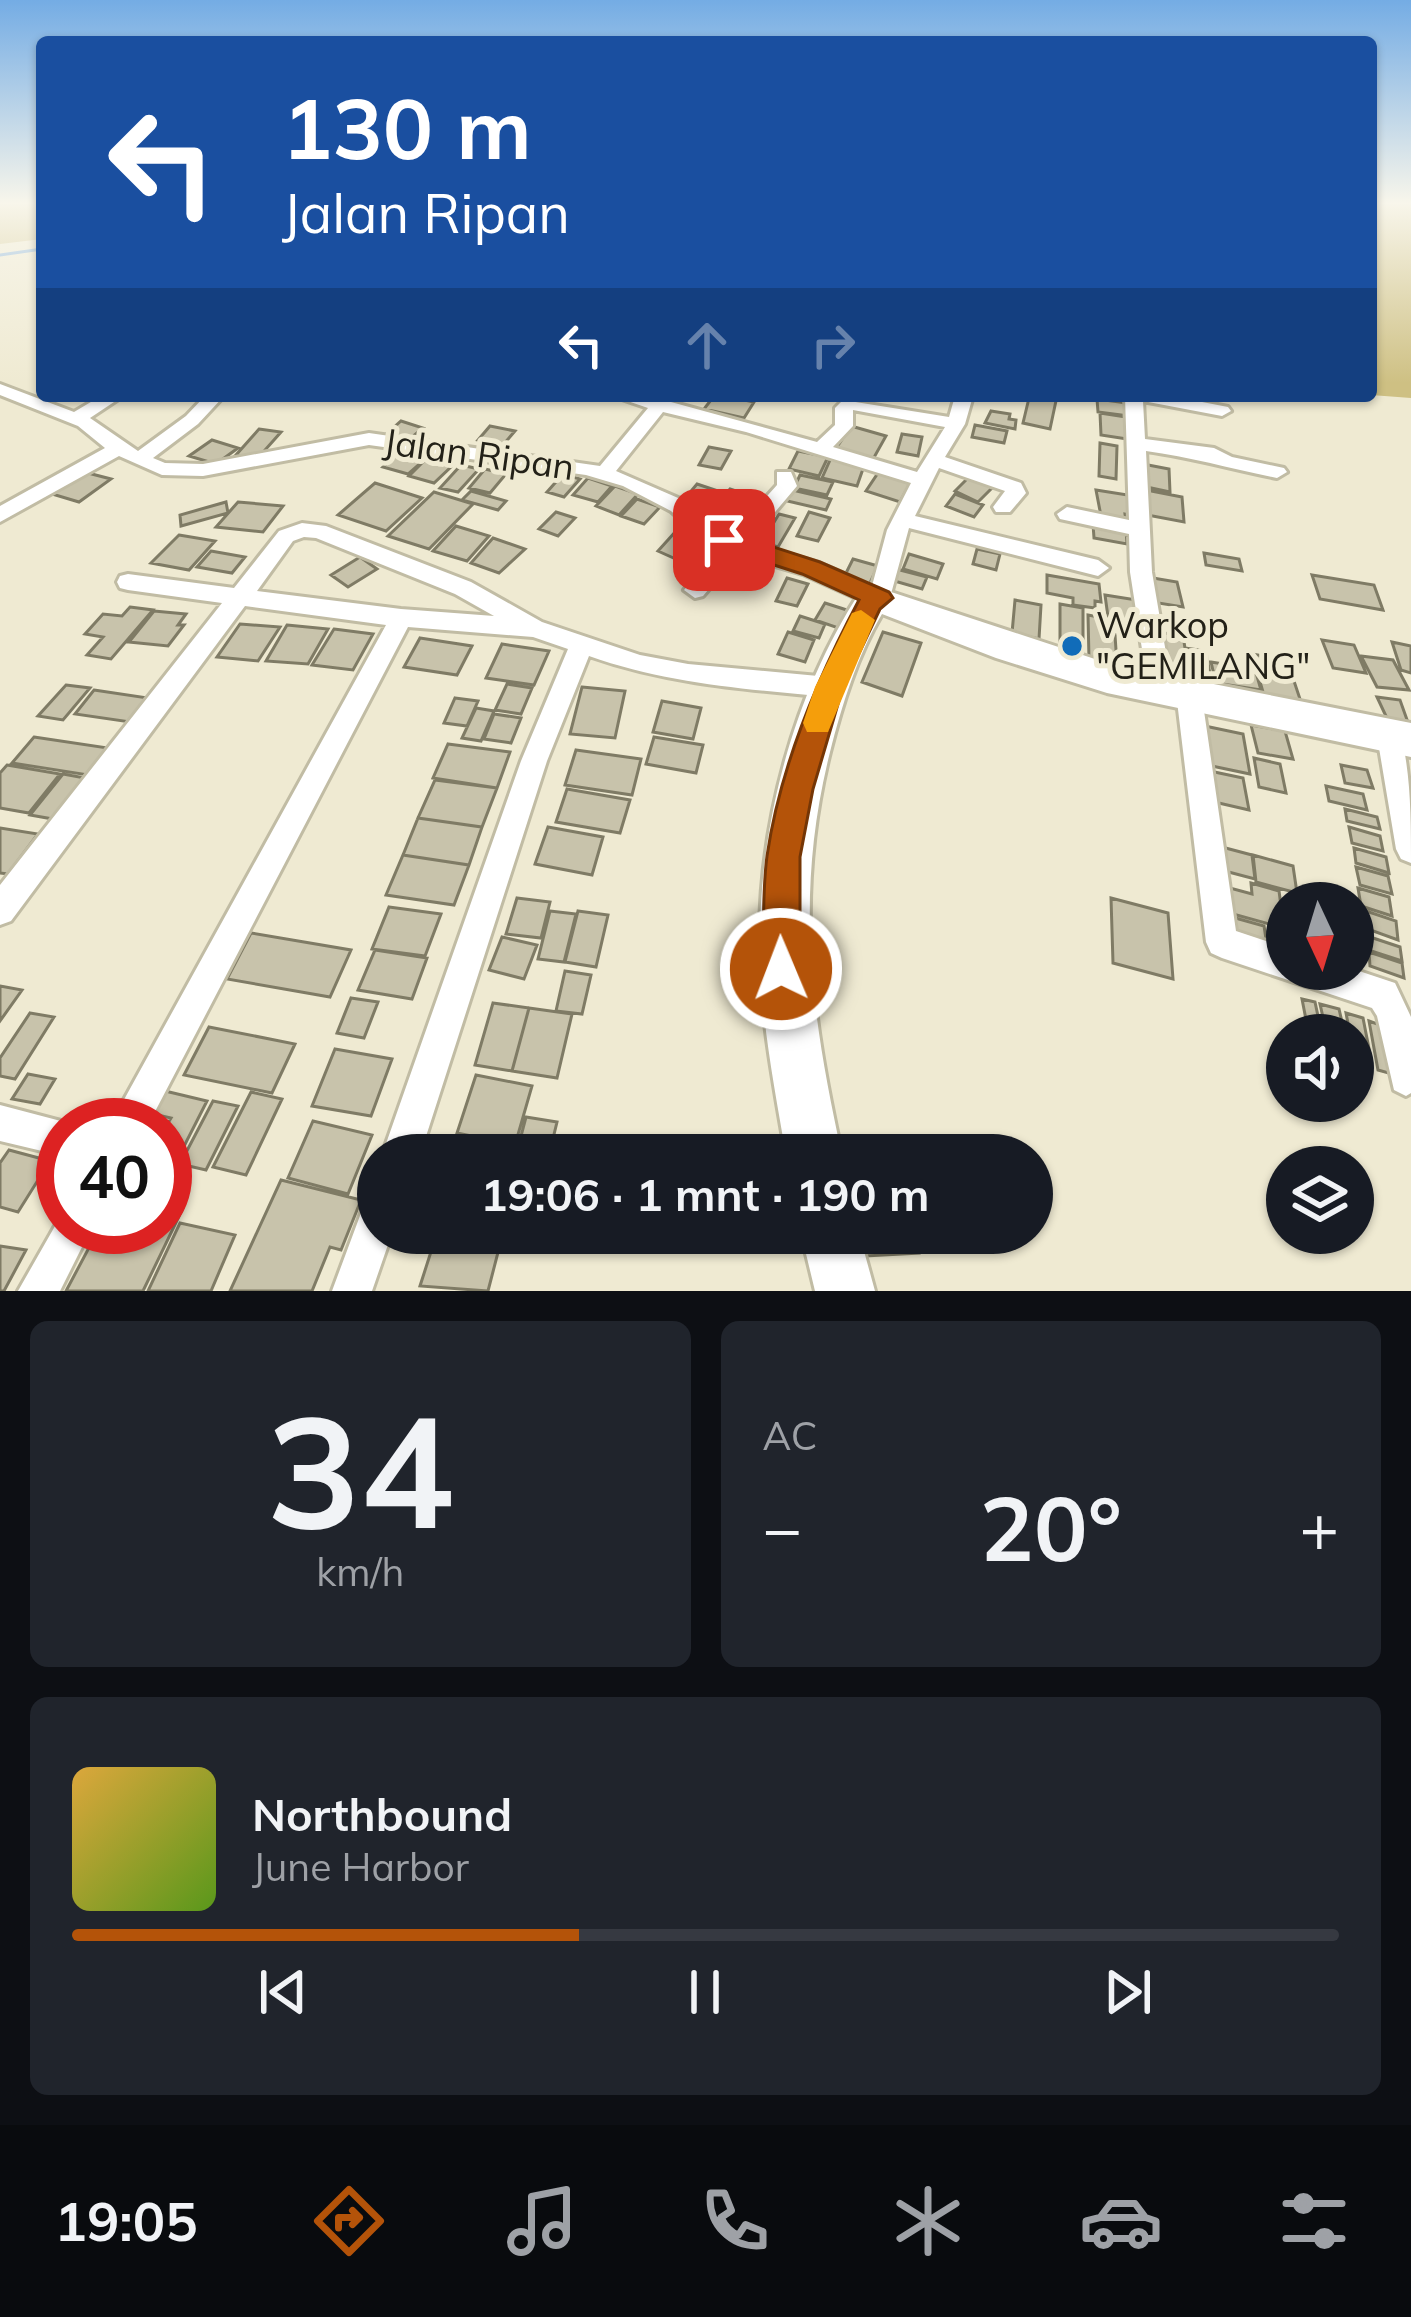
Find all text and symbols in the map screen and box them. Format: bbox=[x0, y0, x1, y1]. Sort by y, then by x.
text: 130 m bbox=[282, 75, 532, 180]
icon: left bbox=[84, 84, 240, 240]
text: Jalan Ripan bbox=[282, 179, 570, 247]
icon: left bbox=[548, 312, 614, 378]
icon: ahead bbox=[674, 312, 740, 378]
icon: right bbox=[800, 312, 866, 378]
street label: Jalan Ripan bbox=[381, 418, 577, 489]
pin bbox=[673, 489, 775, 591]
icon: arrive bbox=[691, 507, 757, 573]
place label: Warkop "GEMILANG" bbox=[1096, 602, 1310, 688]
marker: Warkop "GEMILANG" bbox=[1059, 633, 1085, 659]
north arrow bbox=[1266, 882, 1374, 990]
map controls bbox=[1266, 882, 1374, 1254]
position arrow bbox=[718, 906, 844, 1032]
button: sound bbox=[1266, 1014, 1374, 1122]
speed limit sign: 40 bbox=[36, 1098, 192, 1254]
button: layers bbox=[1266, 1146, 1374, 1254]
text: 19:06 · 1 mnt · 190 m bbox=[481, 1166, 929, 1222]
text: 34 bbox=[267, 1371, 454, 1567]
text: AC bbox=[763, 1411, 817, 1460]
text: 20° bbox=[980, 1471, 1122, 1584]
text: − bbox=[763, 1486, 802, 1569]
text: + bbox=[1299, 1486, 1339, 1569]
text: km/h bbox=[316, 1547, 404, 1596]
text: Northbound bbox=[252, 1786, 512, 1842]
text: June Harbor bbox=[252, 1842, 469, 1891]
icon: previous bbox=[250, 1959, 316, 2025]
icon: pause bbox=[672, 1959, 738, 2025]
icon: next bbox=[1095, 1959, 1161, 2025]
icon: directions bbox=[307, 2179, 391, 2263]
icon: music bbox=[500, 2179, 584, 2263]
icon: phone bbox=[693, 2179, 777, 2263]
icon: climate bbox=[886, 2179, 970, 2263]
icon: car bbox=[1079, 2179, 1163, 2263]
icon: filters bbox=[1272, 2179, 1356, 2263]
text: 19:05 bbox=[55, 2187, 198, 2255]

